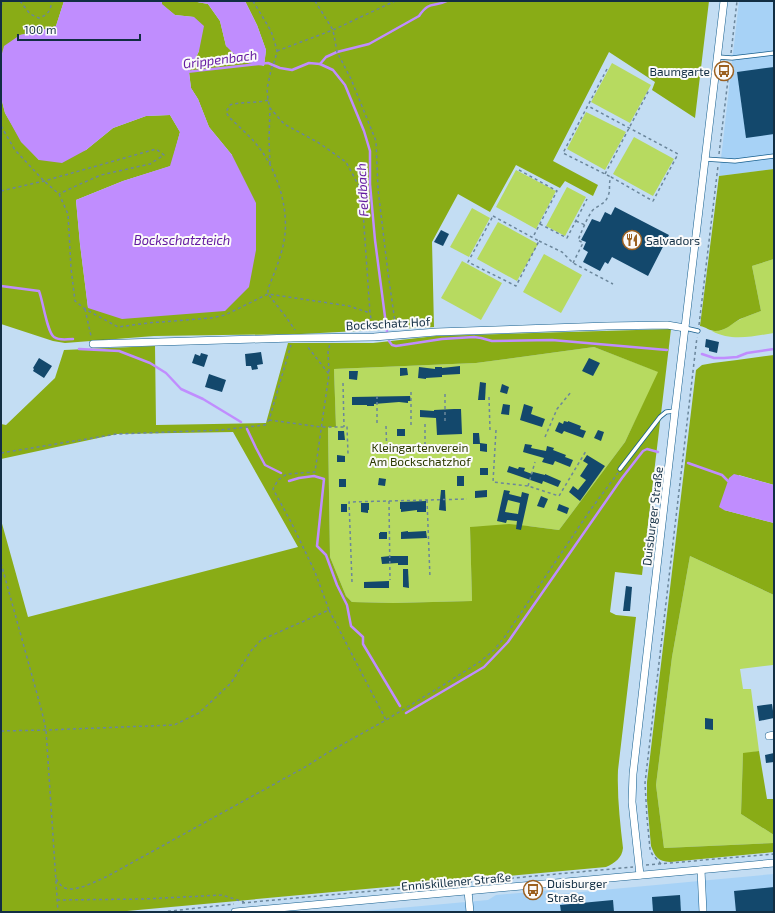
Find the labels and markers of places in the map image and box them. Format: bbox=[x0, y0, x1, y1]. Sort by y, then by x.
bus stop icon: Baumgarte bbox=[713, 60, 735, 82]
place label: Baumgarte bbox=[650, 64, 710, 78]
restaurant icon: Salvadors bbox=[621, 229, 643, 251]
place label: Salvadors bbox=[646, 233, 700, 247]
place label: Duisburger Straße bbox=[547, 876, 607, 904]
bus stop icon: Duisburger Straße bbox=[522, 879, 544, 901]

